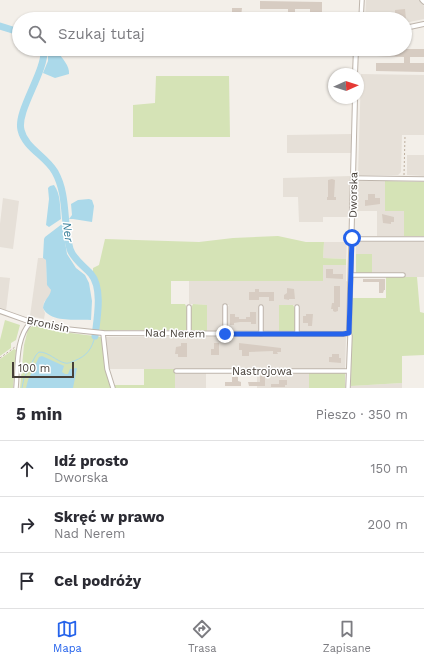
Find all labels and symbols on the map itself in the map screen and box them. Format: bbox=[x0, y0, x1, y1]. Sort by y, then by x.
north arrow bbox=[328, 68, 364, 104]
street label: Dworska bbox=[347, 172, 360, 218]
water label: Ner bbox=[60, 221, 77, 244]
route start bbox=[343, 229, 361, 247]
street label: Bronisin bbox=[25, 314, 70, 335]
route end bbox=[216, 325, 234, 343]
street label: Nad Nerem bbox=[145, 326, 205, 341]
scale bar bbox=[12, 360, 74, 379]
street label: Nastrojowa bbox=[232, 365, 292, 378]

